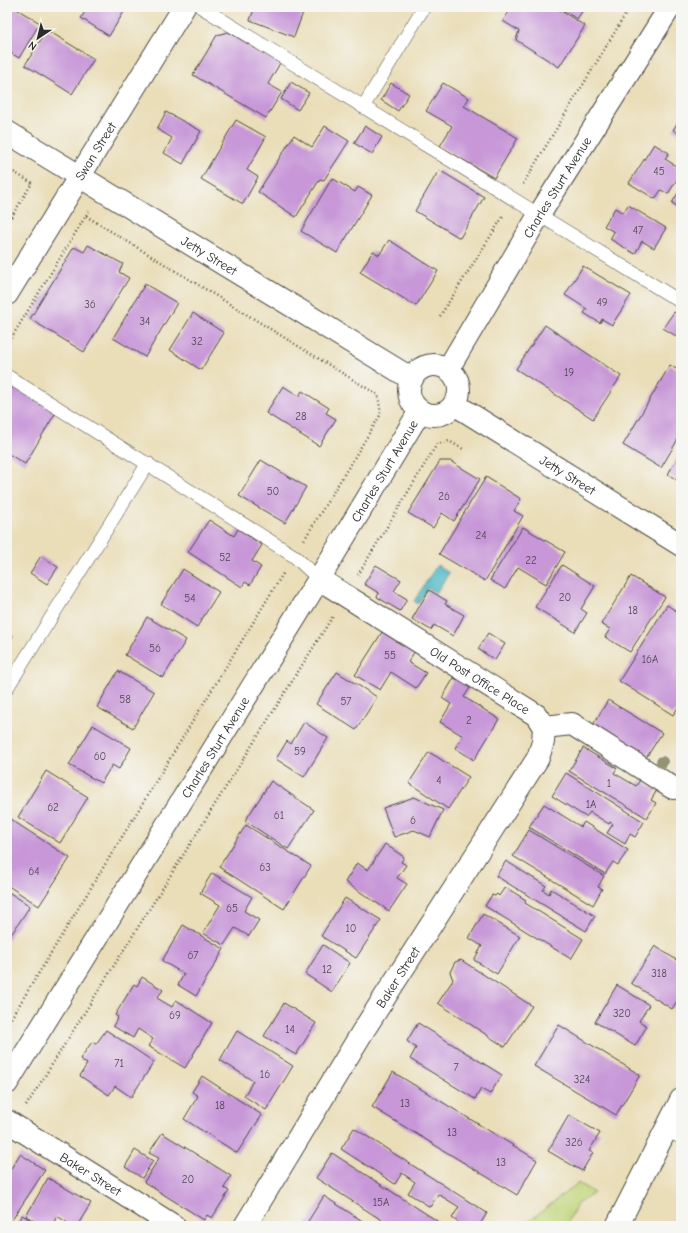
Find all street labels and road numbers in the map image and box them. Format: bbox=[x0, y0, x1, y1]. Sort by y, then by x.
street label: Swan Street bbox=[72, 118, 119, 183]
street label: Charles Sturt Avenue bbox=[520, 133, 594, 240]
street label: Jetty Street bbox=[179, 233, 241, 279]
street label: Charles Sturt Avenue bbox=[348, 417, 421, 525]
street label: Jetty Street bbox=[537, 452, 599, 498]
street label: Old Post Office Place bbox=[427, 643, 533, 717]
street label: Charles Sturt Avenue bbox=[178, 693, 252, 801]
street label: Baker Street bbox=[373, 943, 423, 1010]
street label: Baker Street bbox=[57, 1149, 125, 1199]

